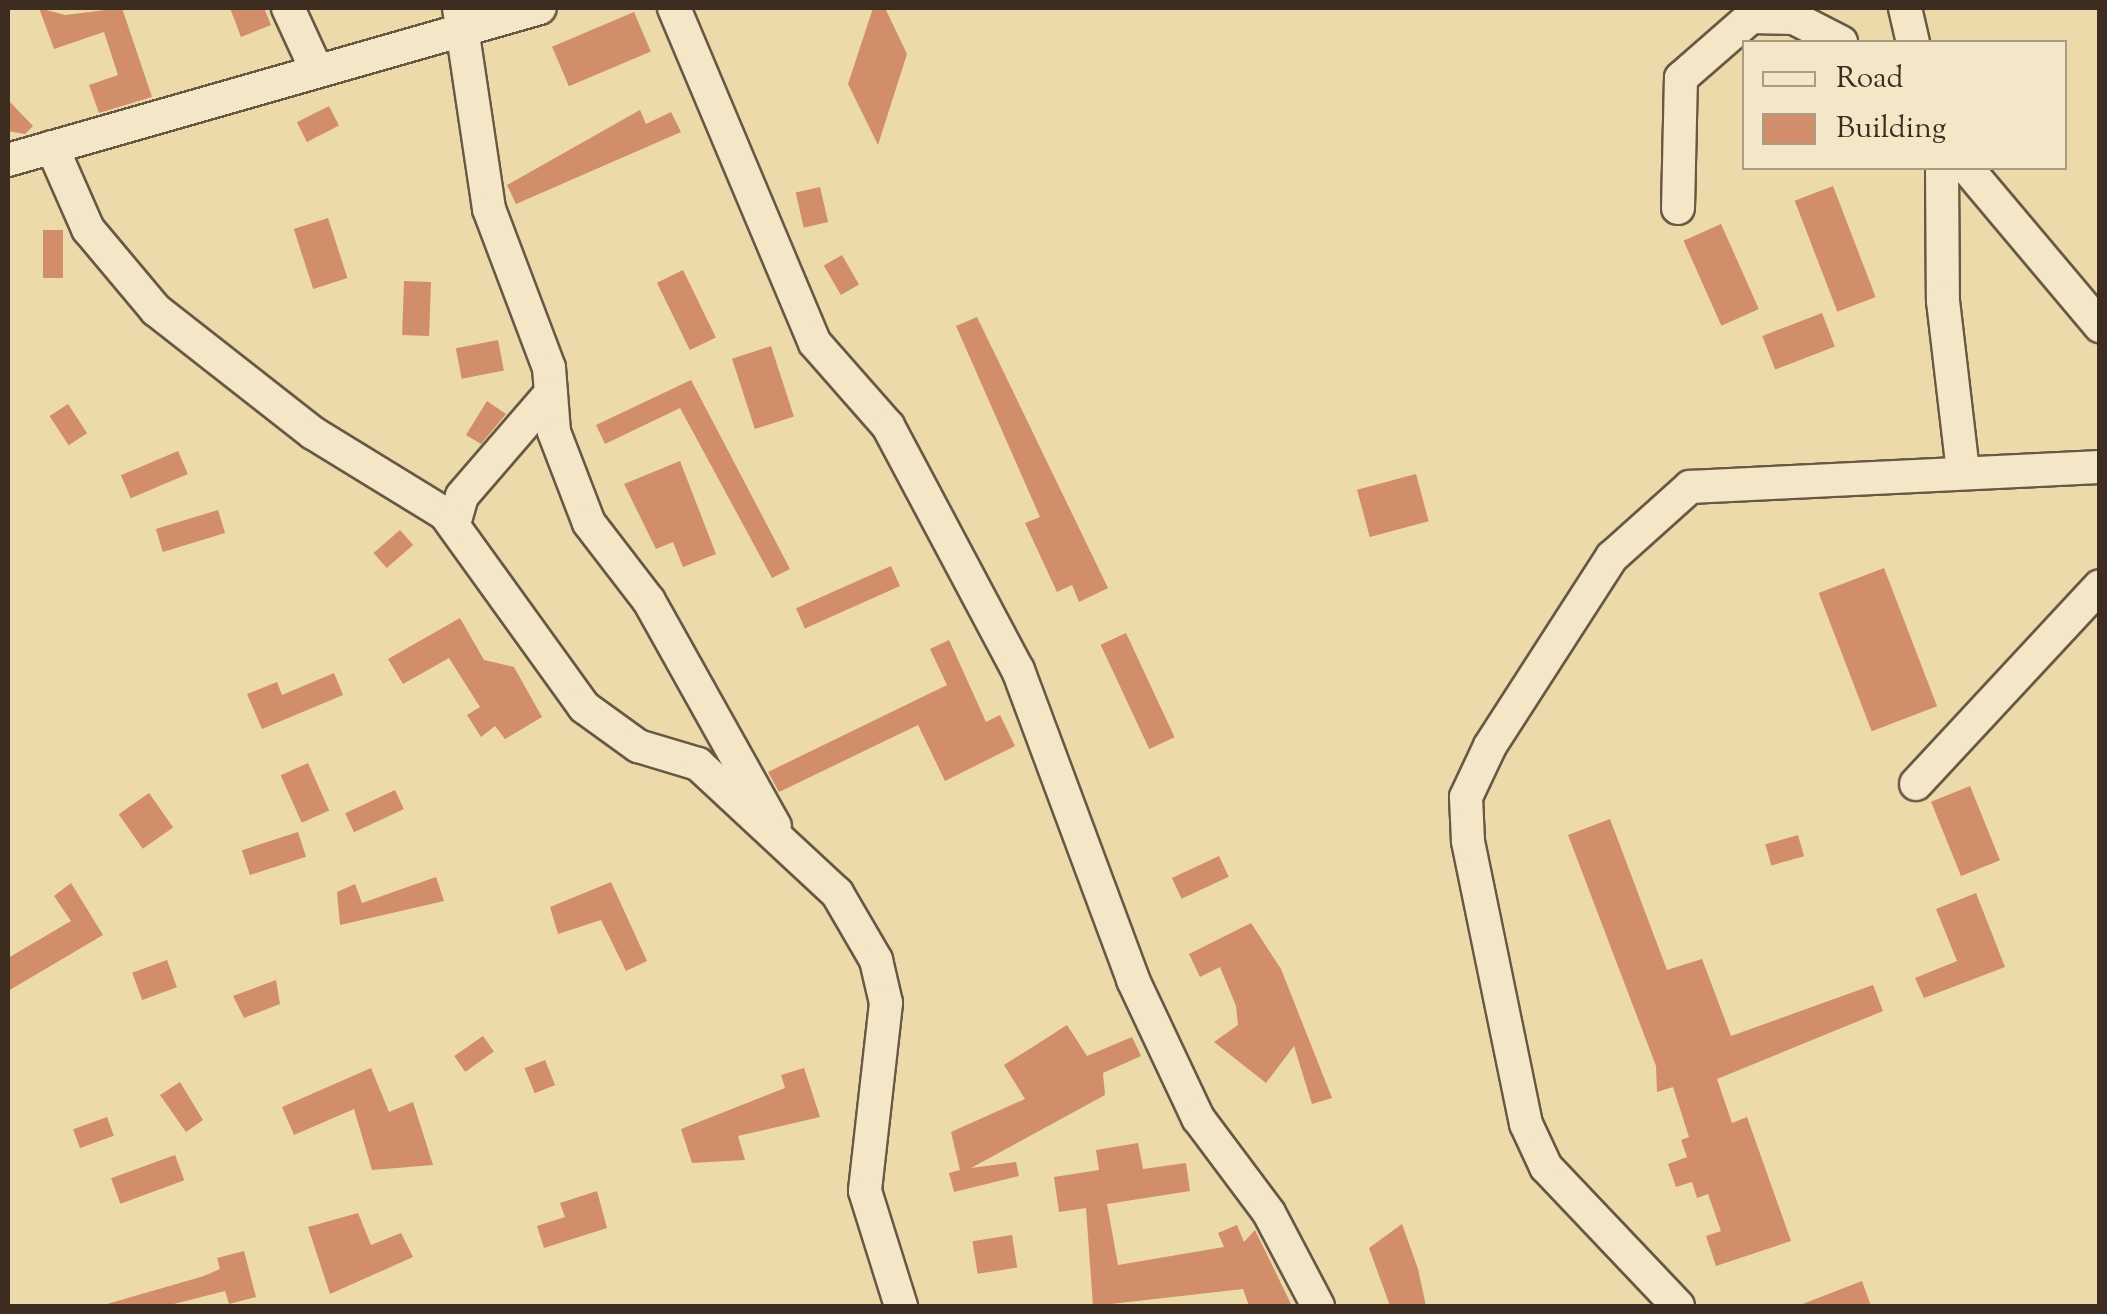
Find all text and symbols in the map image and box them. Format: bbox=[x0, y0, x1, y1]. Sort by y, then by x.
legend bbox=[1742, 40, 2067, 170]
text: Road bbox=[1836, 58, 1903, 101]
text: Building bbox=[1836, 108, 1946, 151]

